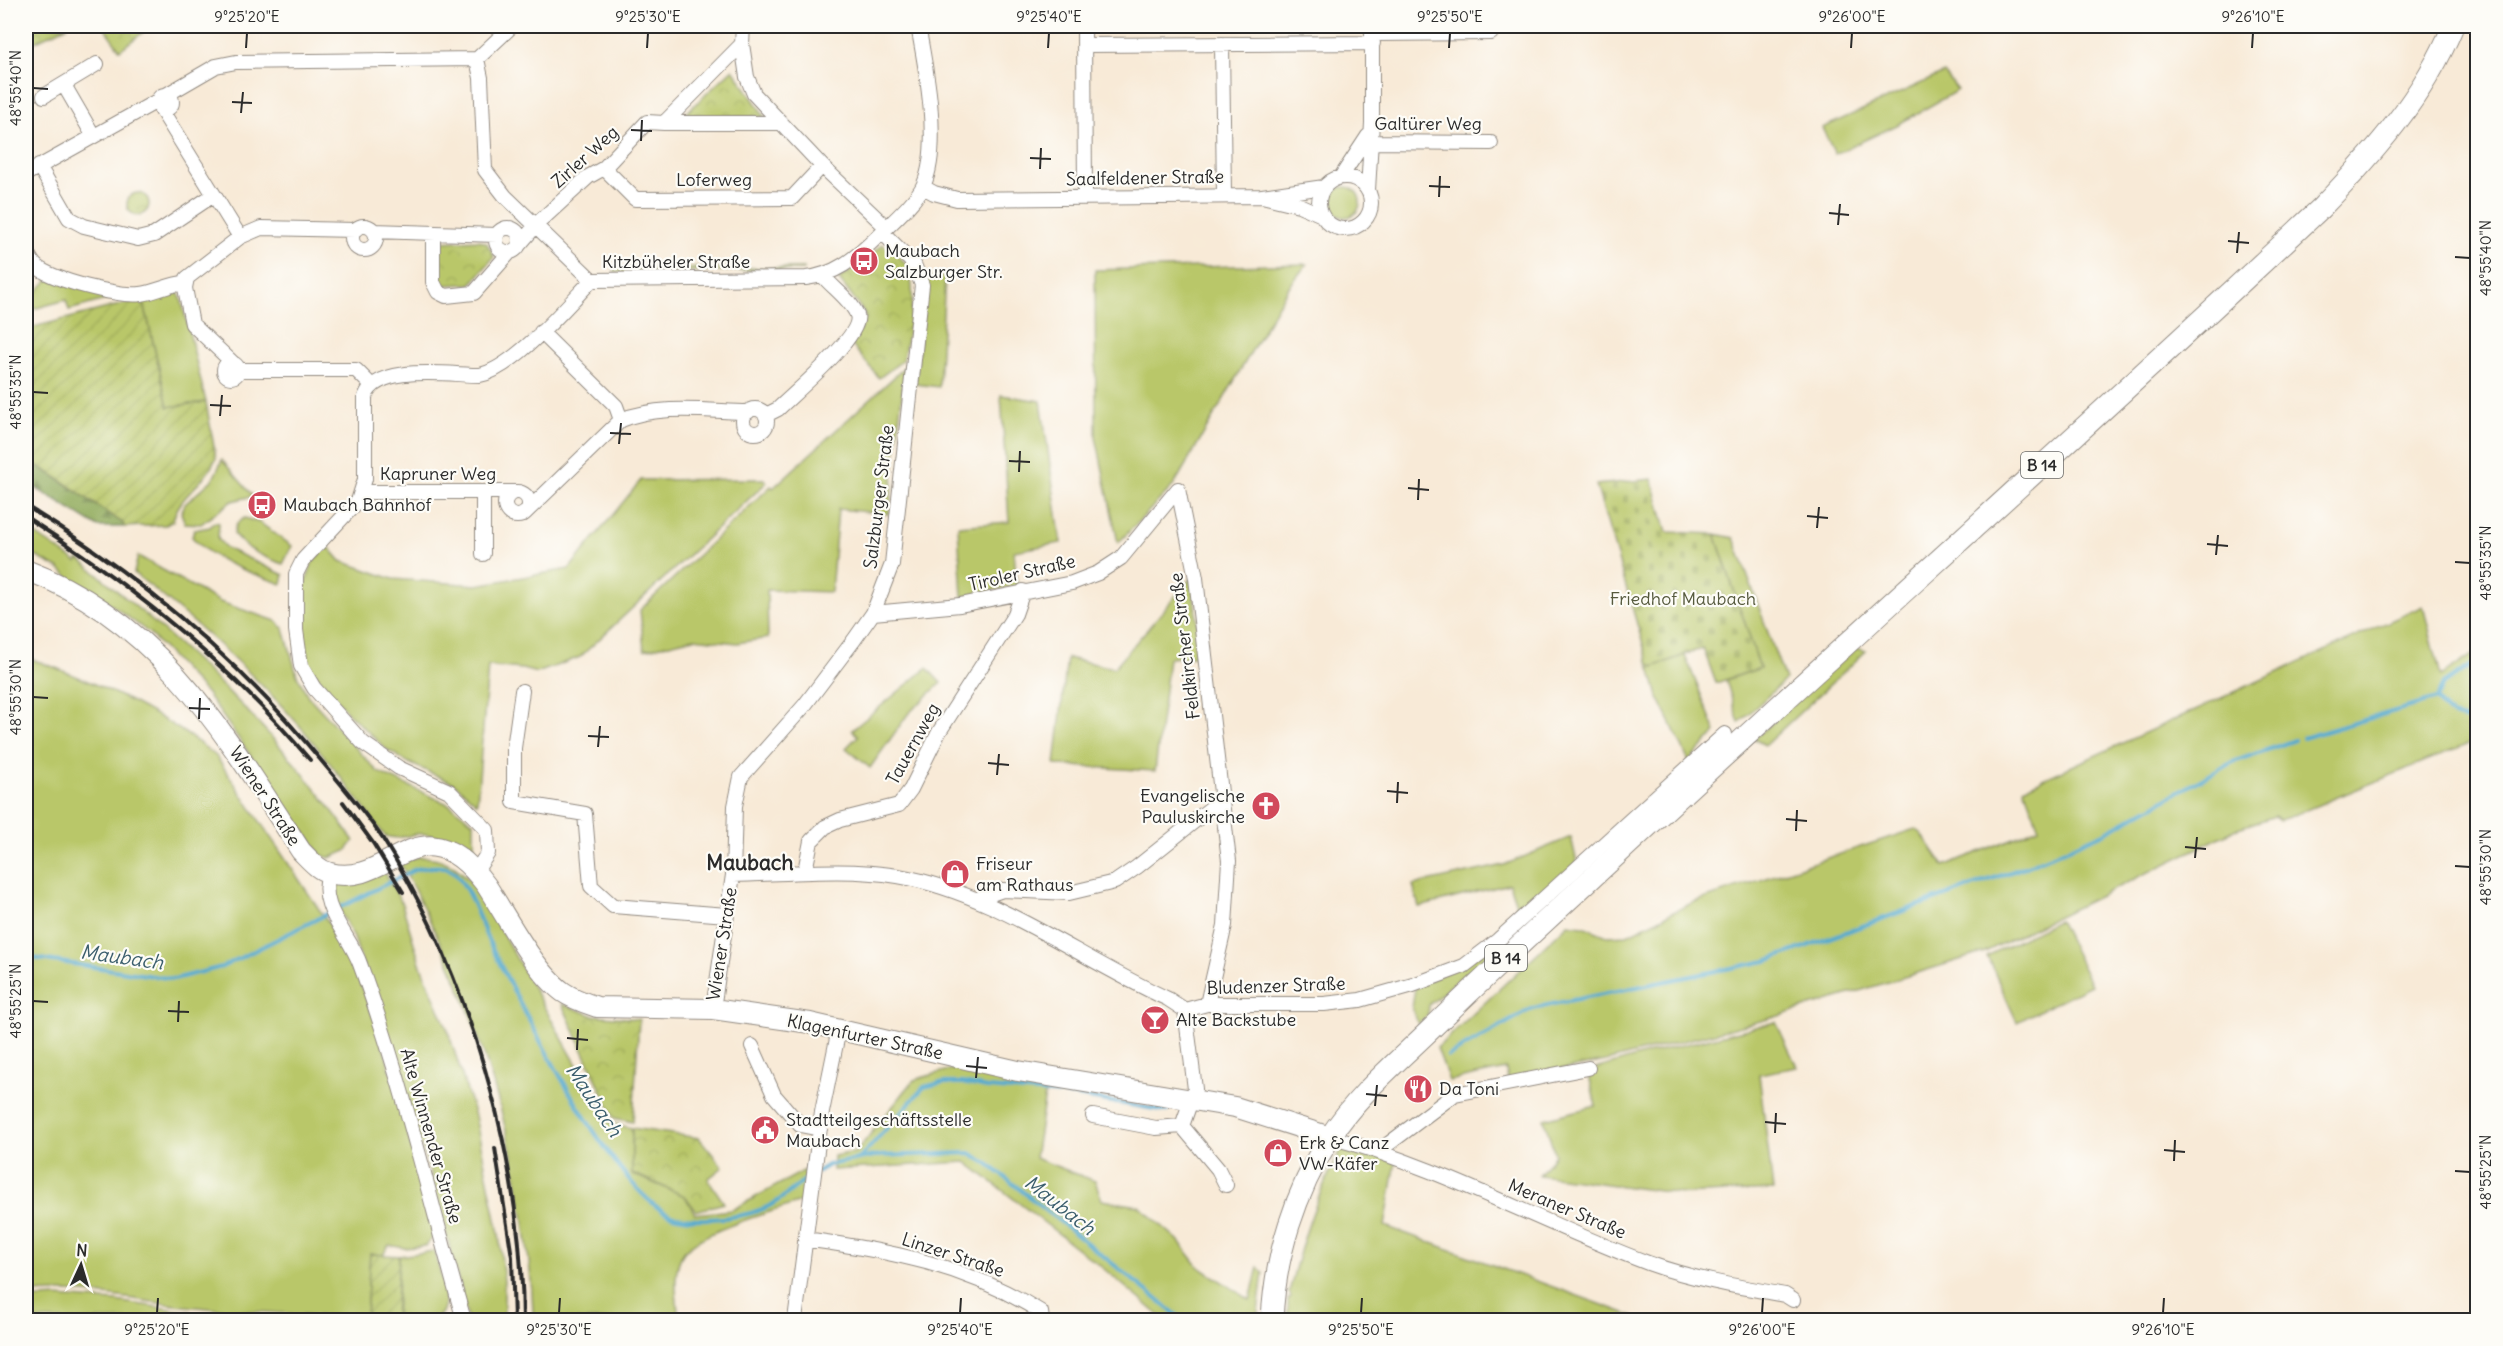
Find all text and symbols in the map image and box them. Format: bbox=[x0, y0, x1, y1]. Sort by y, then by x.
text: 9°25'20"E bbox=[214, 7, 280, 26]
text: 9°25'30"E bbox=[615, 7, 681, 26]
text: 9°25'40"E bbox=[1016, 7, 1082, 26]
text: 9°25'50"E bbox=[1417, 7, 1483, 26]
text: 9°26'00"E bbox=[1818, 7, 1886, 26]
text: 9°26'10"E bbox=[2221, 7, 2285, 26]
text: 48°55'40"N bbox=[6, 50, 25, 126]
street label: Galtürer Weg bbox=[1374, 112, 1482, 135]
street label: Zirler Weg bbox=[546, 121, 623, 193]
street label: Saalfeldener Straße bbox=[1066, 165, 1224, 190]
street label: Loferweg bbox=[676, 168, 752, 191]
text: 48°55'40"N bbox=[2476, 220, 2495, 296]
place label: Maubach Salzburger Str. bbox=[885, 239, 1003, 283]
bus stop icon: Maubach Salzburger Str. bbox=[848, 245, 880, 277]
street label: Kitzbüheler Straße bbox=[602, 250, 750, 273]
text: 48°55'35"N bbox=[6, 354, 25, 430]
street label: Salzburger Straße bbox=[858, 424, 899, 570]
road number: B 14 bbox=[2021, 452, 2063, 478]
street label: Kapruner Weg bbox=[380, 462, 496, 485]
bus stop icon: Maubach Bahnhof bbox=[246, 489, 278, 521]
place label: Maubach Bahnhof bbox=[283, 493, 432, 516]
text: 48°55'35"N bbox=[2476, 525, 2495, 601]
street label: Tiroler Straße bbox=[966, 549, 1077, 596]
street label: Feldkircher Straße bbox=[1164, 571, 1205, 721]
park label: Friedhof Maubach bbox=[1610, 587, 1756, 610]
text: 48°55'30"N bbox=[6, 659, 25, 735]
street label: Tauernweg bbox=[881, 699, 944, 789]
street label: Wiener Straße bbox=[225, 741, 306, 850]
place label: Evangelische Pauluskirche bbox=[1140, 784, 1245, 828]
church icon: Evangelische Pauluskirche bbox=[1250, 790, 1282, 822]
text: 48°55'30"N bbox=[2476, 829, 2495, 905]
district label: Maubach bbox=[706, 849, 794, 876]
place label: Friseur am Rathaus bbox=[976, 852, 1073, 896]
shop icon: Friseur am Rathaus bbox=[939, 858, 971, 890]
street label: Wiener Straße bbox=[701, 886, 742, 1002]
water label: Maubach bbox=[79, 938, 165, 975]
road number: B 14 bbox=[1485, 945, 1527, 971]
text: 48°55'25"N bbox=[6, 964, 25, 1038]
street label: Bludenzer Straße bbox=[1206, 972, 1346, 999]
bar icon: Alte Backstube bbox=[1139, 1004, 1171, 1036]
place label: Alte Backstube bbox=[1176, 1008, 1296, 1031]
street label: Klagenfurter Straße bbox=[785, 1009, 945, 1064]
street label: Alte Winnender Straße bbox=[395, 1046, 468, 1226]
water label: Maubach bbox=[561, 1058, 628, 1142]
restaurant icon: Da Toni bbox=[1402, 1073, 1434, 1105]
place label: Da Toni bbox=[1439, 1077, 1499, 1100]
place label: Stadtteilgeschäftsstelle Maubach bbox=[786, 1108, 972, 1152]
public building icon: Stadtteilgeschäftsstelle Maubach bbox=[749, 1114, 781, 1146]
place label: Erk & Canz VW-Käfer bbox=[1299, 1131, 1390, 1175]
text: 48°55'25"N bbox=[2476, 1135, 2495, 1209]
shop icon: Erk & Canz VW-Käfer bbox=[1262, 1137, 1294, 1169]
water label: Maubach bbox=[1020, 1169, 1101, 1240]
street label: Meraner Straße bbox=[1505, 1173, 1630, 1244]
street label: Linzer Straße bbox=[899, 1227, 1007, 1282]
north arrow bbox=[51, 1235, 111, 1295]
text: N bbox=[76, 1240, 88, 1260]
text: 9°25'20"E bbox=[124, 1320, 190, 1339]
text: 9°25'30"E bbox=[526, 1320, 592, 1339]
text: 9°25'40"E bbox=[927, 1320, 993, 1339]
text: 9°25'50"E bbox=[1328, 1320, 1394, 1339]
text: 9°26'00"E bbox=[1728, 1320, 1796, 1339]
text: 9°26'10"E bbox=[2131, 1320, 2195, 1339]

